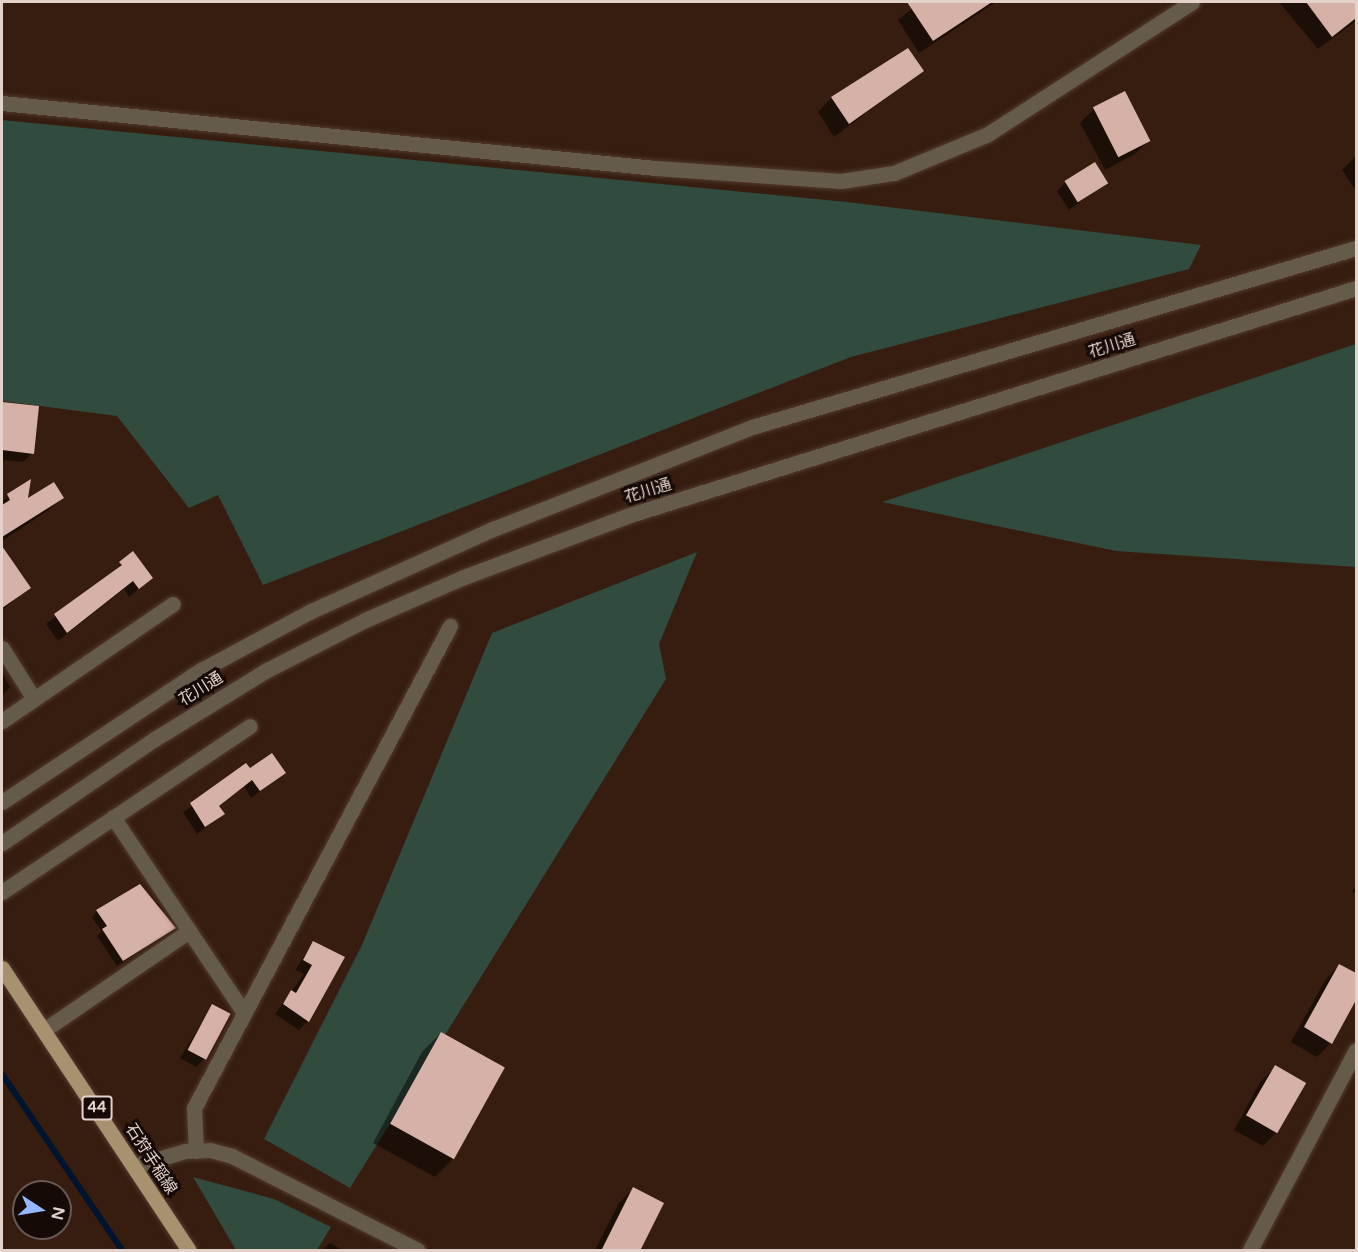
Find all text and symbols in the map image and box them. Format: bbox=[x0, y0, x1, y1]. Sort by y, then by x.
street label: 花川通 bbox=[1086, 330, 1138, 362]
street label: 花川通 bbox=[622, 475, 674, 507]
street label: 花川通 bbox=[176, 668, 226, 710]
road number: 44 bbox=[80, 1096, 114, 1120]
street label: 石狩手稲線 bbox=[121, 1120, 181, 1198]
north arrow bbox=[12, 1180, 72, 1240]
text: N bbox=[47, 1205, 69, 1222]

